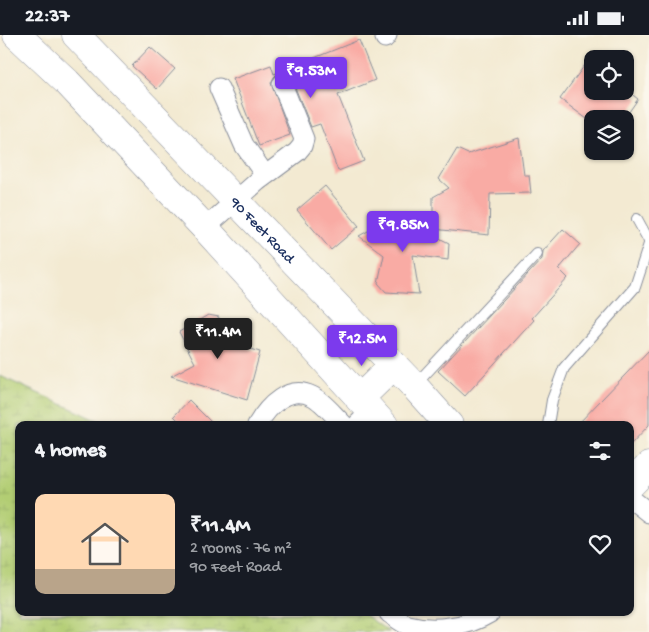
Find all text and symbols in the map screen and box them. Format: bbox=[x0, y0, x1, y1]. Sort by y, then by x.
text: 22:37 bbox=[25, 6, 69, 29]
map controls bbox=[584, 50, 634, 160]
button: locate bbox=[584, 50, 634, 100]
pin: ₹9.53M bbox=[270, 57, 352, 99]
text: ₹9.53M bbox=[286, 63, 336, 82]
button: layers bbox=[584, 110, 634, 160]
street label: 90 Feet Road bbox=[225, 193, 299, 269]
pin: ₹9.85M bbox=[362, 211, 444, 253]
text: ₹9.85M bbox=[378, 217, 428, 236]
pin: ₹11.4M bbox=[177, 317, 259, 360]
text: ₹11.4M bbox=[195, 324, 241, 343]
pin: ₹12.5M bbox=[321, 325, 403, 367]
text: ₹12.5M bbox=[338, 331, 386, 350]
icon: filters bbox=[586, 437, 614, 465]
text: 4 homes bbox=[35, 439, 106, 464]
icon: home bbox=[75, 514, 135, 574]
text: ₹11.4M bbox=[190, 515, 250, 540]
icon: heart bbox=[586, 530, 614, 558]
text: 2 rooms · 76 m² bbox=[190, 540, 292, 559]
text: 90 Feet Road bbox=[190, 559, 281, 578]

